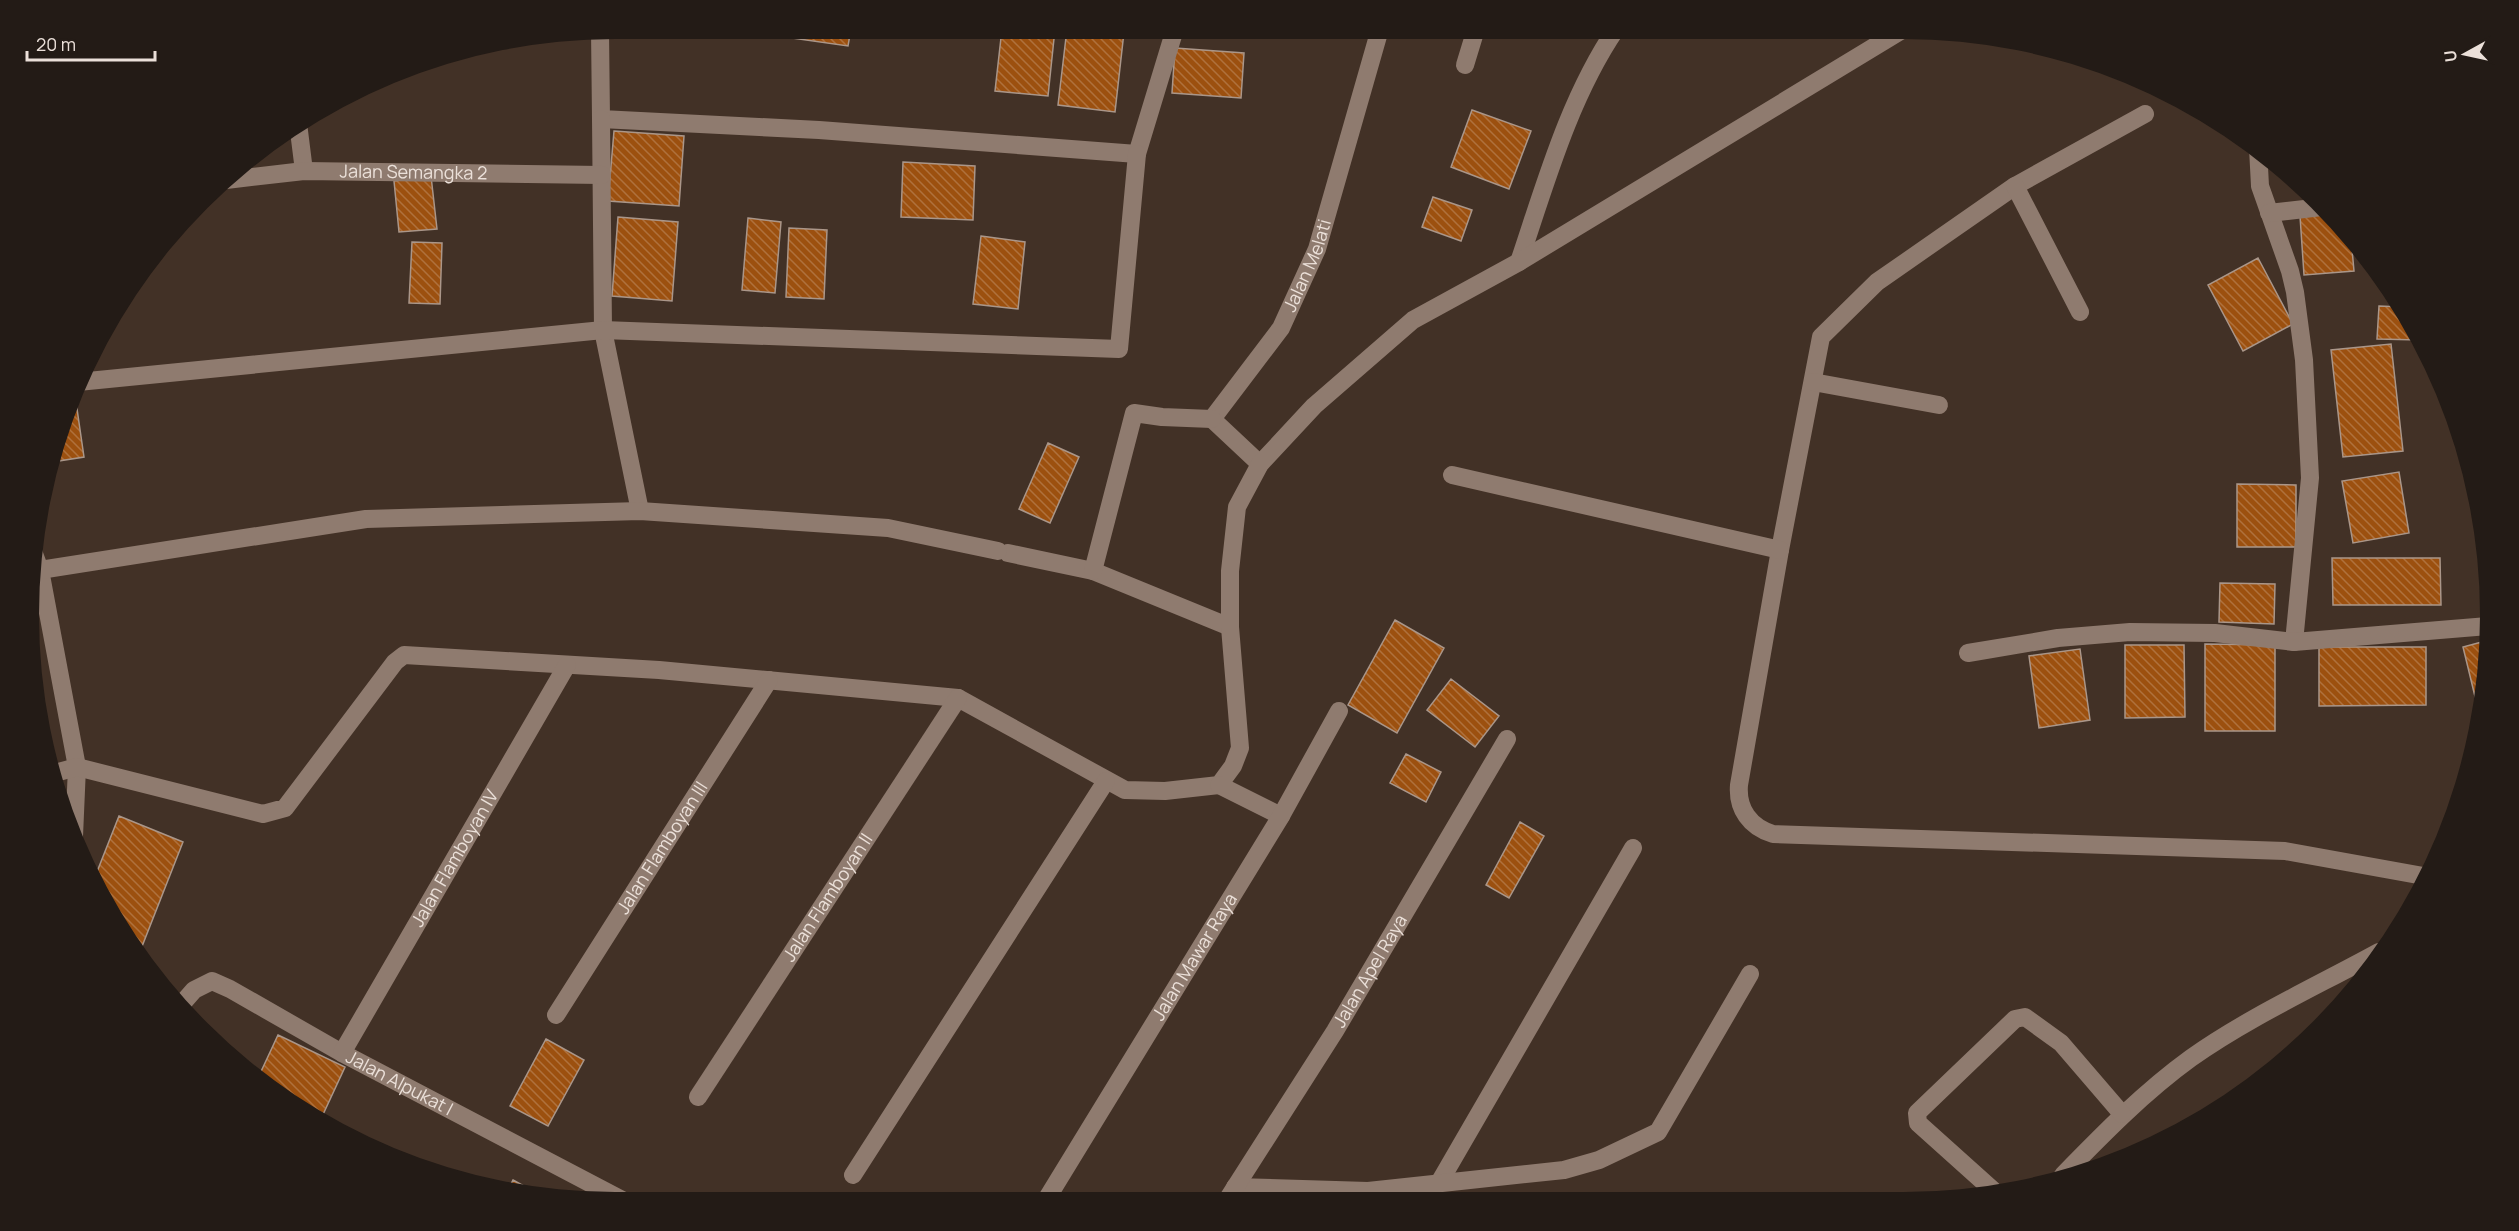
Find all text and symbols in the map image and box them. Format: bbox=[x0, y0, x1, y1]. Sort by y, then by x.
scale bar bbox=[27, 24, 154, 62]
north arrow bbox=[2435, 24, 2495, 84]
text: 20 m bbox=[36, 32, 76, 56]
text: U bbox=[2438, 49, 2462, 63]
street label: Jalan Semangka 2 bbox=[339, 158, 487, 184]
street label: Jalan Melati bbox=[1277, 216, 1336, 315]
street label: Jalan Flamboyan III bbox=[610, 777, 712, 918]
street label: Jalan Flamboyan IV bbox=[405, 785, 503, 931]
street label: Jalan Flamboyan II bbox=[777, 828, 878, 966]
street label: Jalan Mawar Raya bbox=[1146, 888, 1242, 1024]
street label: Jalan Apel Raya bbox=[1327, 910, 1412, 1032]
street label: Jalan Alpukat I bbox=[342, 1044, 458, 1120]

